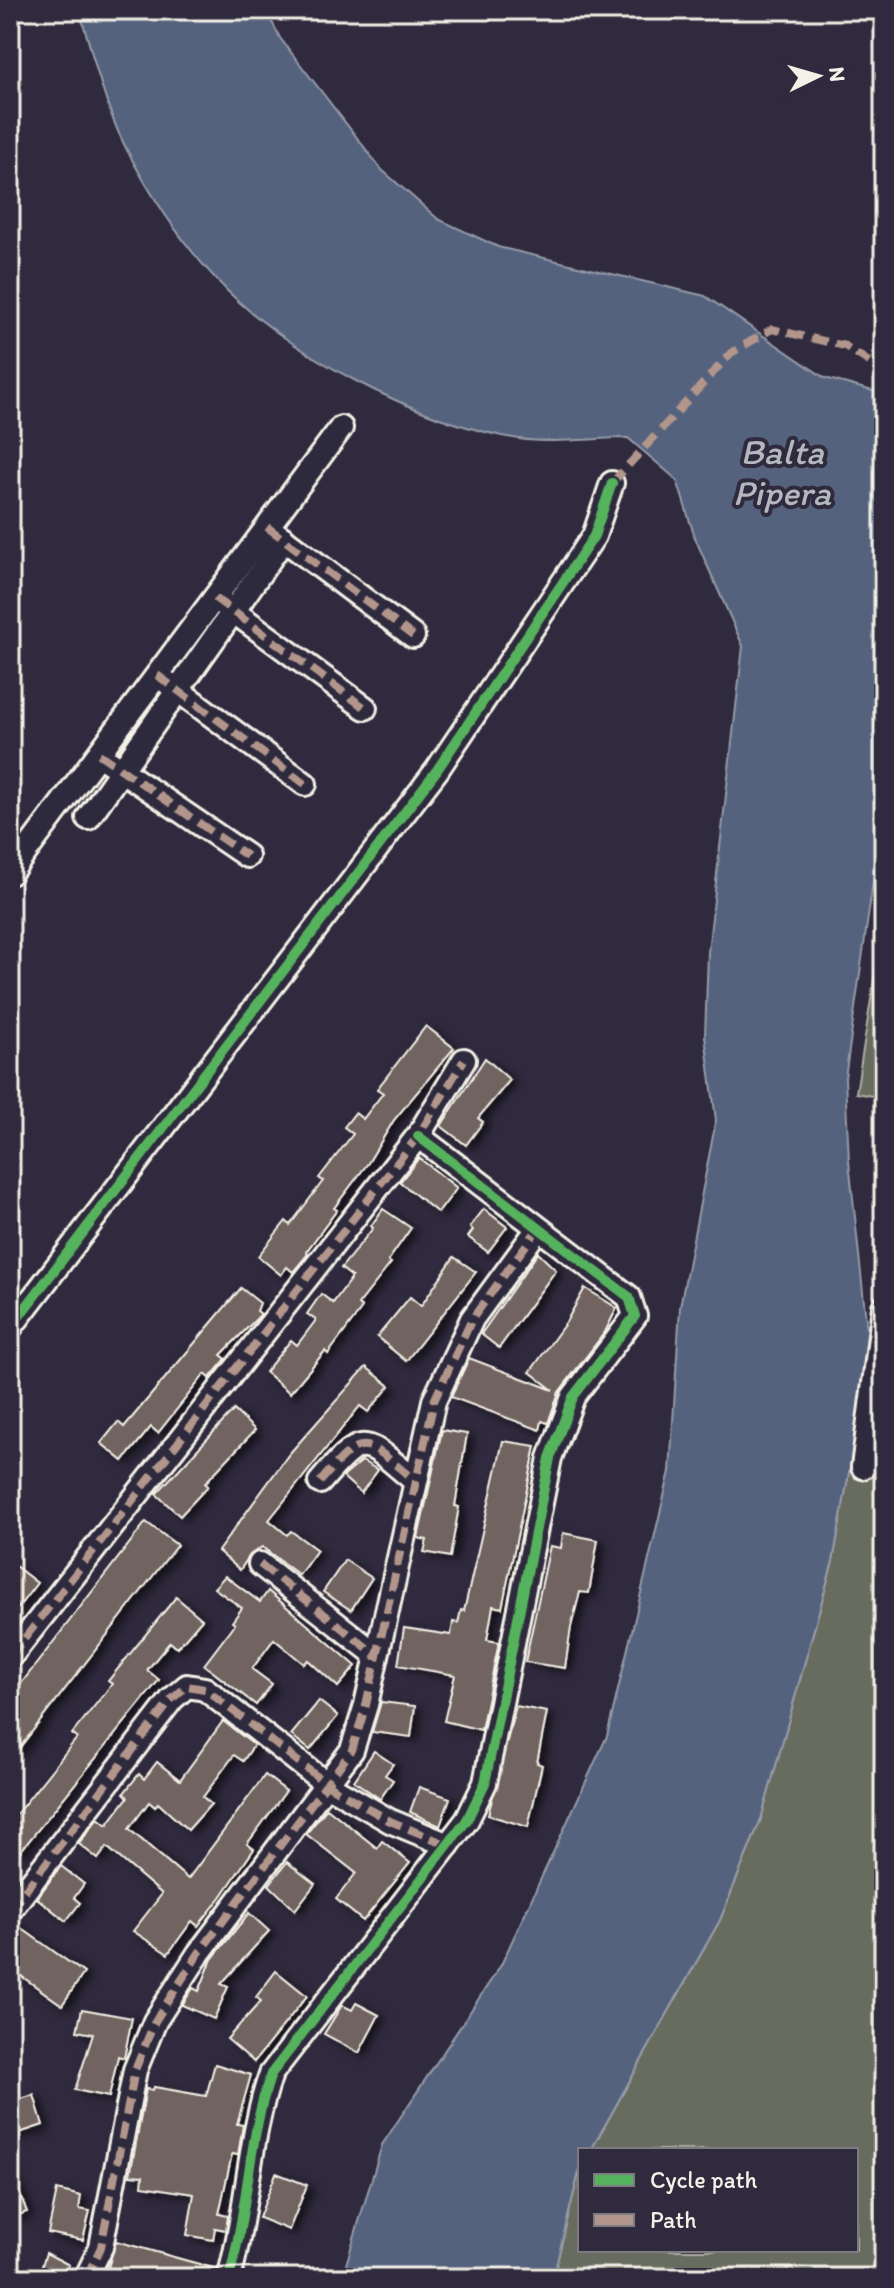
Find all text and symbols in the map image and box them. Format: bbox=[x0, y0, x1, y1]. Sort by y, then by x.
north arrow bbox=[778, 36, 858, 116]
text: N bbox=[823, 66, 852, 83]
water label: Balta Pipera bbox=[733, 430, 831, 514]
legend bbox=[578, 2148, 858, 2252]
text: Cycle path bbox=[650, 2165, 757, 2194]
text: Path bbox=[650, 2205, 697, 2234]

